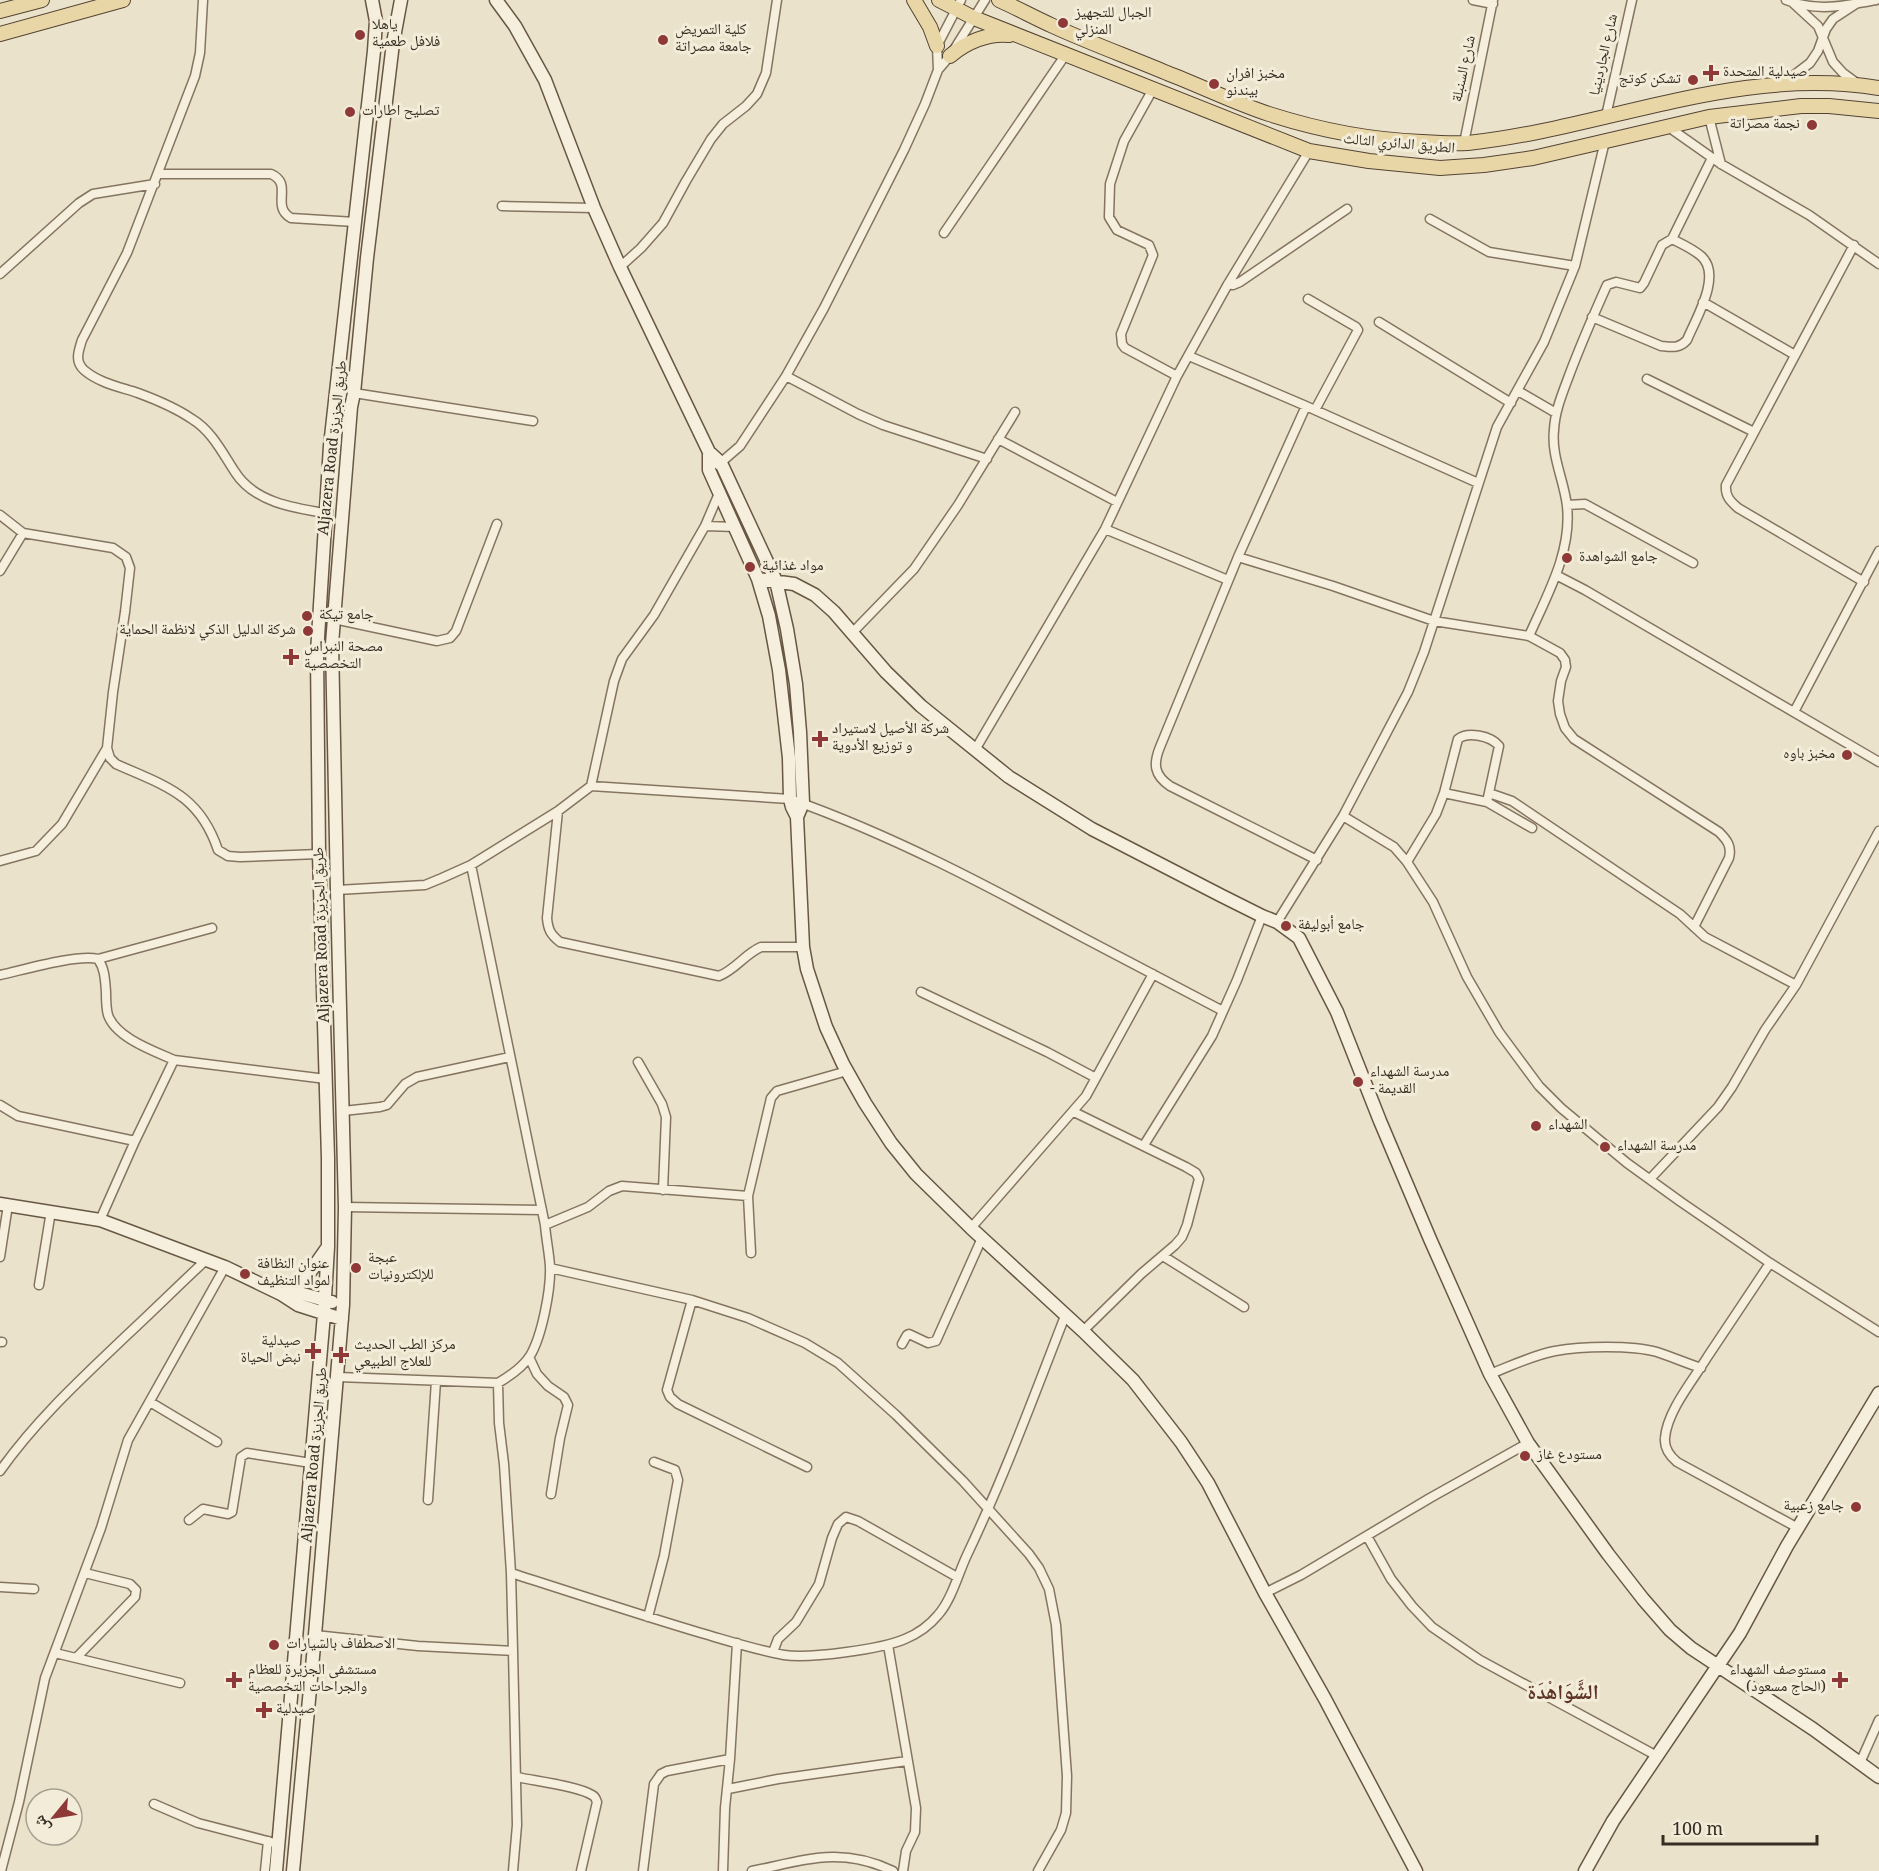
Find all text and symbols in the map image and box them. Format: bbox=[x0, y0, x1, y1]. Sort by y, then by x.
place label: الجبال للتجهيز المنزلي bbox=[1074, 1, 1152, 44]
street label: شارع الجاردينيا bbox=[1583, 11, 1627, 98]
place label: ياهلا فلافل طعمية bbox=[372, 13, 440, 56]
marker: الجبال للتجهيز المنزلي bbox=[1056, 16, 1070, 30]
place label: كلية التمريض جامعة مصراتة bbox=[675, 18, 752, 61]
marker: ياهلا فلافل طعمية bbox=[353, 28, 367, 42]
marker: كلية التمريض جامعة مصراتة bbox=[656, 33, 670, 47]
street label: شارع السنبلة bbox=[1445, 33, 1485, 105]
place label: صيدلية المتحدة bbox=[1723, 60, 1808, 86]
place label: مخبز افران بيندنو bbox=[1226, 62, 1285, 105]
marker: صيدلية المتحدة bbox=[1704, 66, 1718, 80]
place label: تشكن كوتج bbox=[1619, 67, 1682, 93]
marker: تشكن كوتج bbox=[1686, 73, 1700, 87]
marker: مخبز افران بيندنو bbox=[1207, 77, 1221, 91]
place label: تصليح اطارات bbox=[362, 99, 440, 125]
marker: تصليح اطارات bbox=[343, 105, 357, 119]
place label: نجمة مصراتة bbox=[1730, 112, 1800, 138]
marker: نجمة مصراتة bbox=[1805, 118, 1819, 132]
street label: الطريق الدائري الثالث bbox=[1342, 127, 1456, 163]
street label: Aljazera Road طريق الجزيزة bbox=[312, 359, 356, 537]
place label: جامع الشواهدة bbox=[1579, 545, 1658, 571]
marker: جامع الشواهدة bbox=[1560, 551, 1574, 565]
place label: مواد غذائية bbox=[762, 554, 824, 580]
marker: مواد غذائية bbox=[743, 560, 757, 574]
place label: جامع تيكة bbox=[319, 603, 374, 629]
marker: جامع تيكة bbox=[300, 609, 314, 623]
place label: شركة الدليل الذكي لانظمة الحماية bbox=[119, 618, 296, 644]
marker: شركة الدليل الذكي لانظمة الحماية bbox=[301, 624, 315, 638]
place label: مصحة النبراس التخصصية bbox=[304, 635, 383, 678]
marker: مصحة النبراس التخصصية bbox=[282, 648, 300, 666]
place label: شركة الأصيل لاستيراد و توزيع الأدوية bbox=[832, 717, 949, 760]
marker: شركة الأصيل لاستيراد و توزيع الأدوية bbox=[813, 732, 827, 746]
place label: مخبز باوه bbox=[1783, 742, 1835, 768]
marker: مخبز باوه bbox=[1840, 748, 1854, 762]
street label: Aljazera Road طريق الجزيزة bbox=[307, 846, 339, 1023]
place label: جامع أبوليفة bbox=[1298, 913, 1365, 939]
marker: جامع أبوليفة bbox=[1279, 919, 1293, 933]
place label: مدرسة الشهداء - القديمة bbox=[1370, 1060, 1450, 1103]
marker: مدرسة الشهداء - القديمة bbox=[1351, 1075, 1365, 1089]
place label: الشهداء bbox=[1548, 1113, 1588, 1139]
marker: الشهداء bbox=[1529, 1119, 1543, 1133]
place label: مدرسة الشهداء bbox=[1617, 1134, 1697, 1160]
marker: مدرسة الشهداء bbox=[1598, 1140, 1612, 1154]
place label: عبجة للإلكترونيات bbox=[368, 1246, 434, 1289]
place label: عنوان النظافة لمواد التنظيف bbox=[257, 1252, 330, 1295]
marker: عبجة للإلكترونيات bbox=[349, 1261, 363, 1275]
marker: عنوان النظافة لمواد التنظيف bbox=[238, 1267, 252, 1281]
place label: صيدلية نبض الحياة bbox=[241, 1329, 301, 1372]
place label: مركز الطب الحديث للعلاج الطبيعي bbox=[354, 1333, 456, 1376]
marker: صيدلية نبض الحياة bbox=[306, 1344, 320, 1358]
marker: مركز الطب الحديث للعلاج الطبيعي bbox=[332, 1346, 350, 1364]
street label: Aljazera Road طريق الجزيزة bbox=[295, 1366, 337, 1544]
place label: مستودع غاز bbox=[1536, 1443, 1602, 1469]
marker: مستودع غاز bbox=[1518, 1449, 1532, 1463]
place label: جامع زعبية bbox=[1783, 1494, 1844, 1520]
marker: جامع زعبية bbox=[1849, 1500, 1863, 1514]
place label: الاصطفاف بالسيارات bbox=[286, 1632, 395, 1658]
marker: الاصطفاف بالسيارات bbox=[267, 1638, 281, 1652]
place label: مستشفى الجزيرة للعظام والجراحات التخصصية bbox=[248, 1658, 377, 1701]
place label: مستوصف الشهداء (الحاج مسعود) bbox=[1730, 1658, 1826, 1701]
marker: مستشفى الجزيرة للعظام والجراحات التخصصية bbox=[225, 1671, 243, 1689]
marker: مستوصف الشهداء (الحاج مسعود) bbox=[1831, 1671, 1849, 1689]
district label: الشَّوَاهْدَة bbox=[1527, 1677, 1599, 1712]
place label: صيدلية bbox=[276, 1697, 316, 1723]
marker: صيدلية bbox=[257, 1703, 271, 1717]
north arrow bbox=[24, 1787, 84, 1847]
scale bar bbox=[1663, 1808, 1818, 1846]
text: ش bbox=[27, 1809, 59, 1837]
text: 100 m bbox=[1672, 1816, 1723, 1846]

